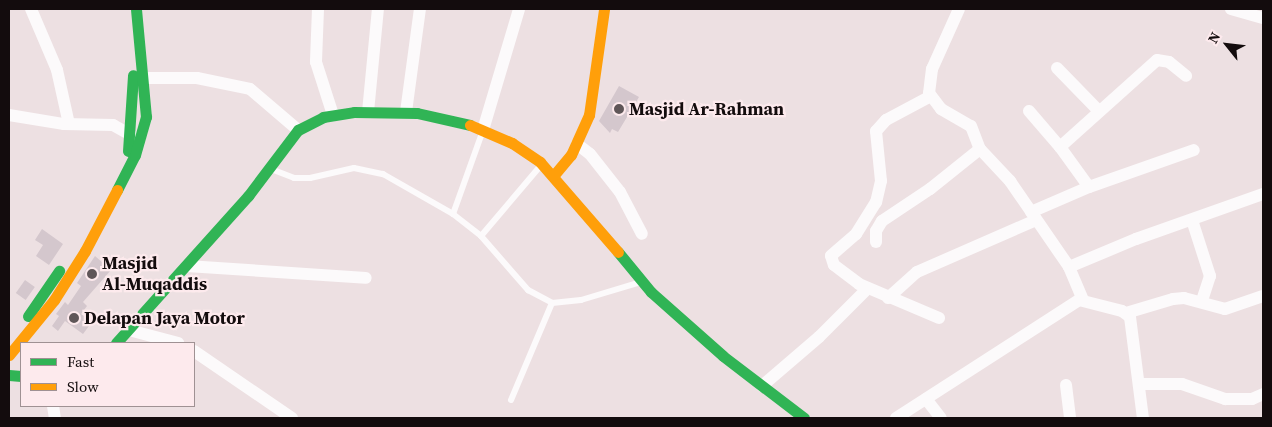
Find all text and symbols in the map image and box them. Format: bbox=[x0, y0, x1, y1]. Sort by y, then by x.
north arrow bbox=[1202, 20, 1252, 70]
text: N bbox=[1203, 28, 1225, 47]
place label: Masjid Ar-Rahman bbox=[629, 98, 784, 120]
marker: Masjid Ar-Rahman bbox=[613, 103, 625, 115]
place label: Masjid Al-Muqaddis bbox=[102, 253, 207, 296]
marker: Masjid Al-Muqaddis bbox=[86, 268, 98, 280]
place label: Delapan Jaya Motor bbox=[84, 307, 245, 329]
marker: Delapan Jaya Motor bbox=[68, 312, 80, 324]
legend bbox=[20, 342, 195, 407]
text: Fast bbox=[67, 351, 94, 372]
text: Slow bbox=[67, 376, 99, 397]

